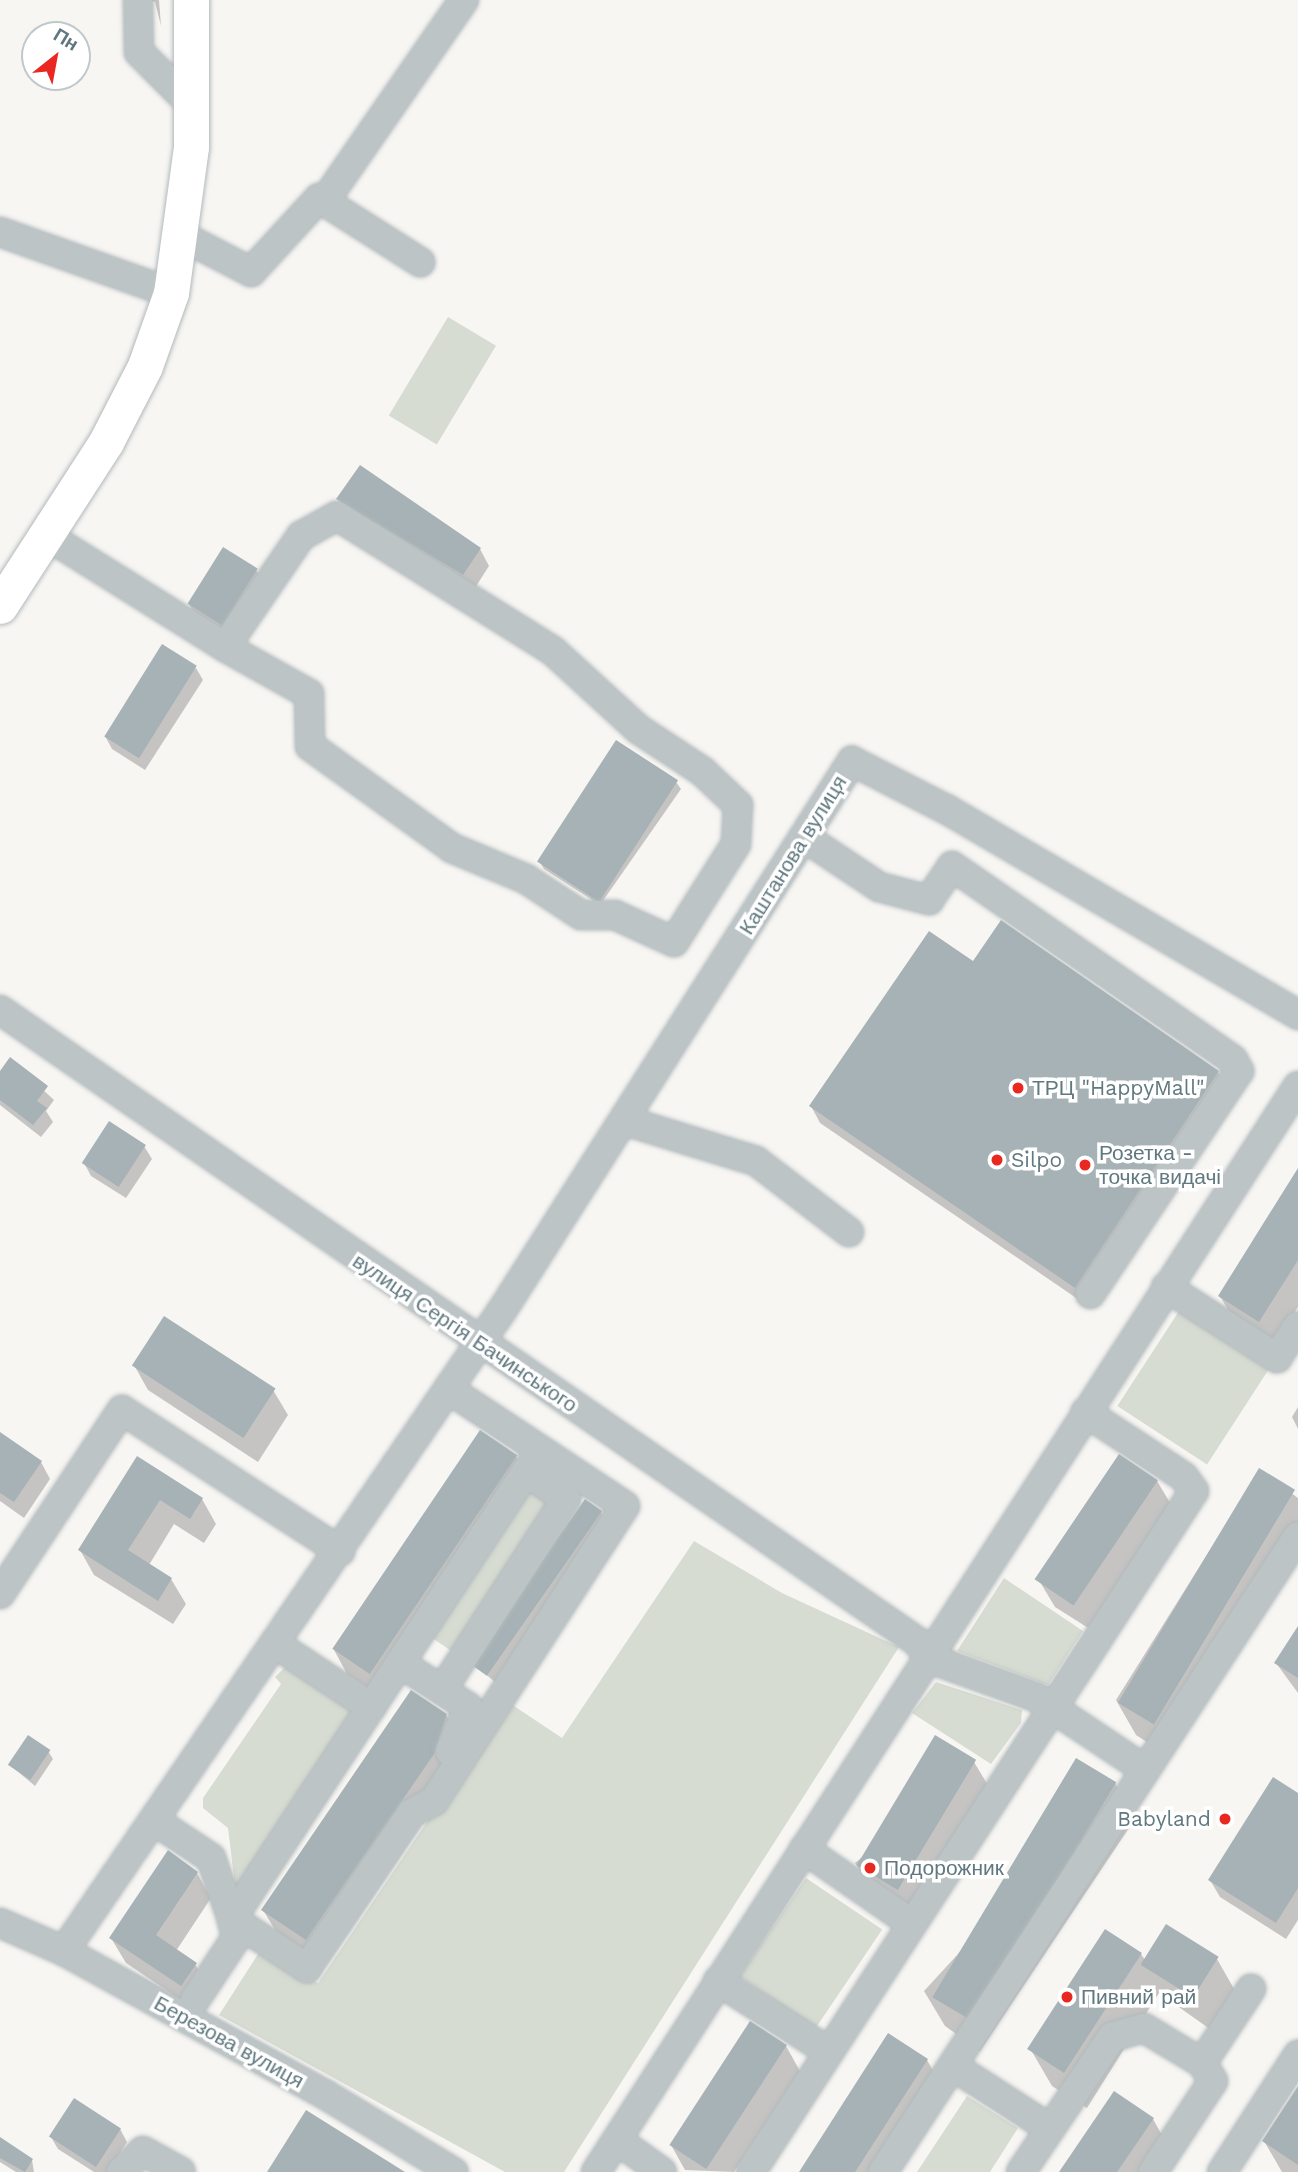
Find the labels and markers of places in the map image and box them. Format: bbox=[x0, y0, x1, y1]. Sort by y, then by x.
place label: ТРЦ "HappyMall" bbox=[1032, 1075, 1205, 1101]
marker: ТРЦ "HappyMall" bbox=[1010, 1080, 1026, 1096]
place label: Розетка - точка видачі bbox=[1099, 1140, 1221, 1190]
place label: Silpo bbox=[1011, 1147, 1062, 1173]
marker: Silpo bbox=[989, 1152, 1005, 1168]
marker: Розетка - точка видачі bbox=[1077, 1157, 1093, 1173]
place label: Babyland bbox=[1117, 1806, 1211, 1832]
marker: Babyland bbox=[1217, 1811, 1233, 1827]
place label: Подорожник bbox=[884, 1855, 1004, 1881]
marker: Подорожник bbox=[862, 1860, 878, 1876]
place label: Пивний рай bbox=[1081, 1984, 1196, 2010]
marker: Пивний рай bbox=[1059, 1989, 1075, 2005]

